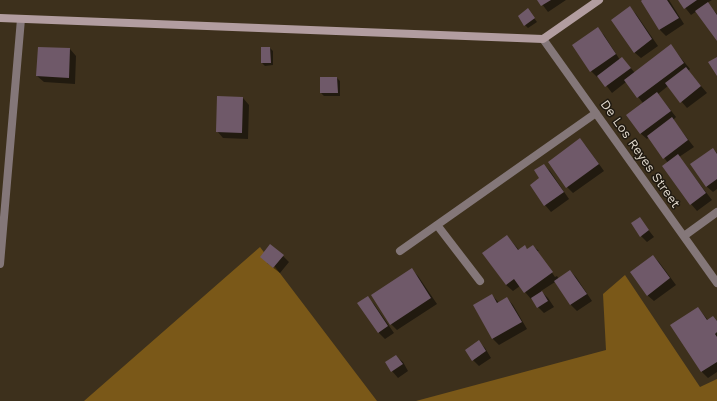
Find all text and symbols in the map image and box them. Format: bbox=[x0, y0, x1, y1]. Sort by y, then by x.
street label: De Los Reyes Street bbox=[597, 97, 683, 211]

